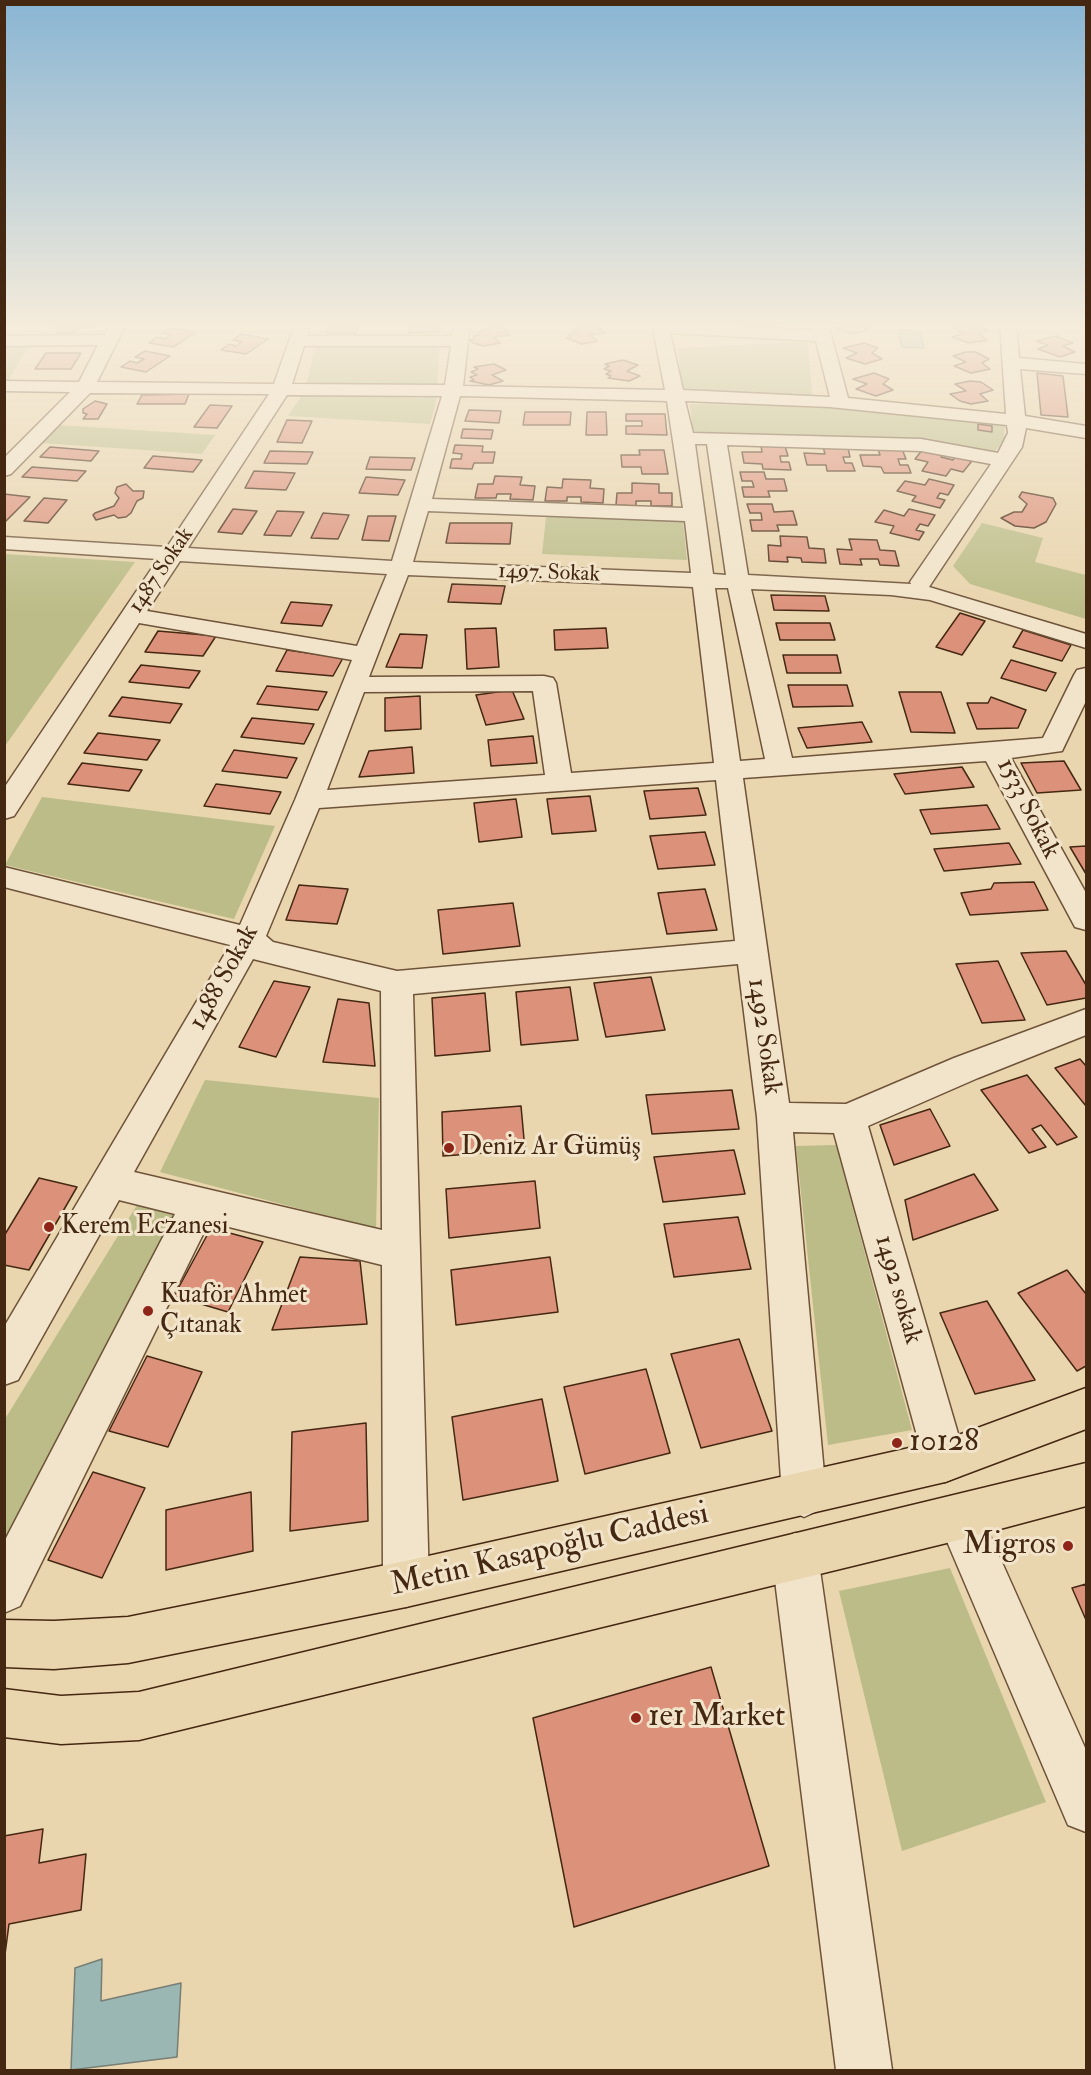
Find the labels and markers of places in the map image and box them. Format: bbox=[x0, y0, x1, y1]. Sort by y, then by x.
place label: Deniz Ar Gümüş bbox=[461, 1132, 641, 1164]
marker: Deniz Ar Gümüş bbox=[442, 1141, 456, 1155]
place label: Kerem Eczanesi bbox=[61, 1211, 228, 1243]
marker: Kerem Eczanesi bbox=[42, 1220, 56, 1234]
place label: Kuaför Ahmet Çıtanak bbox=[160, 1280, 307, 1342]
marker: Kuaför Ahmet Çıtanak bbox=[141, 1304, 155, 1318]
place label: 10128 bbox=[909, 1424, 979, 1462]
marker: 10128 bbox=[890, 1436, 904, 1450]
place label: Migros bbox=[963, 1527, 1056, 1565]
marker: Migros bbox=[1061, 1539, 1075, 1553]
place label: 1e1 Market bbox=[648, 1699, 785, 1737]
marker: 1e1 Market bbox=[629, 1711, 643, 1725]

